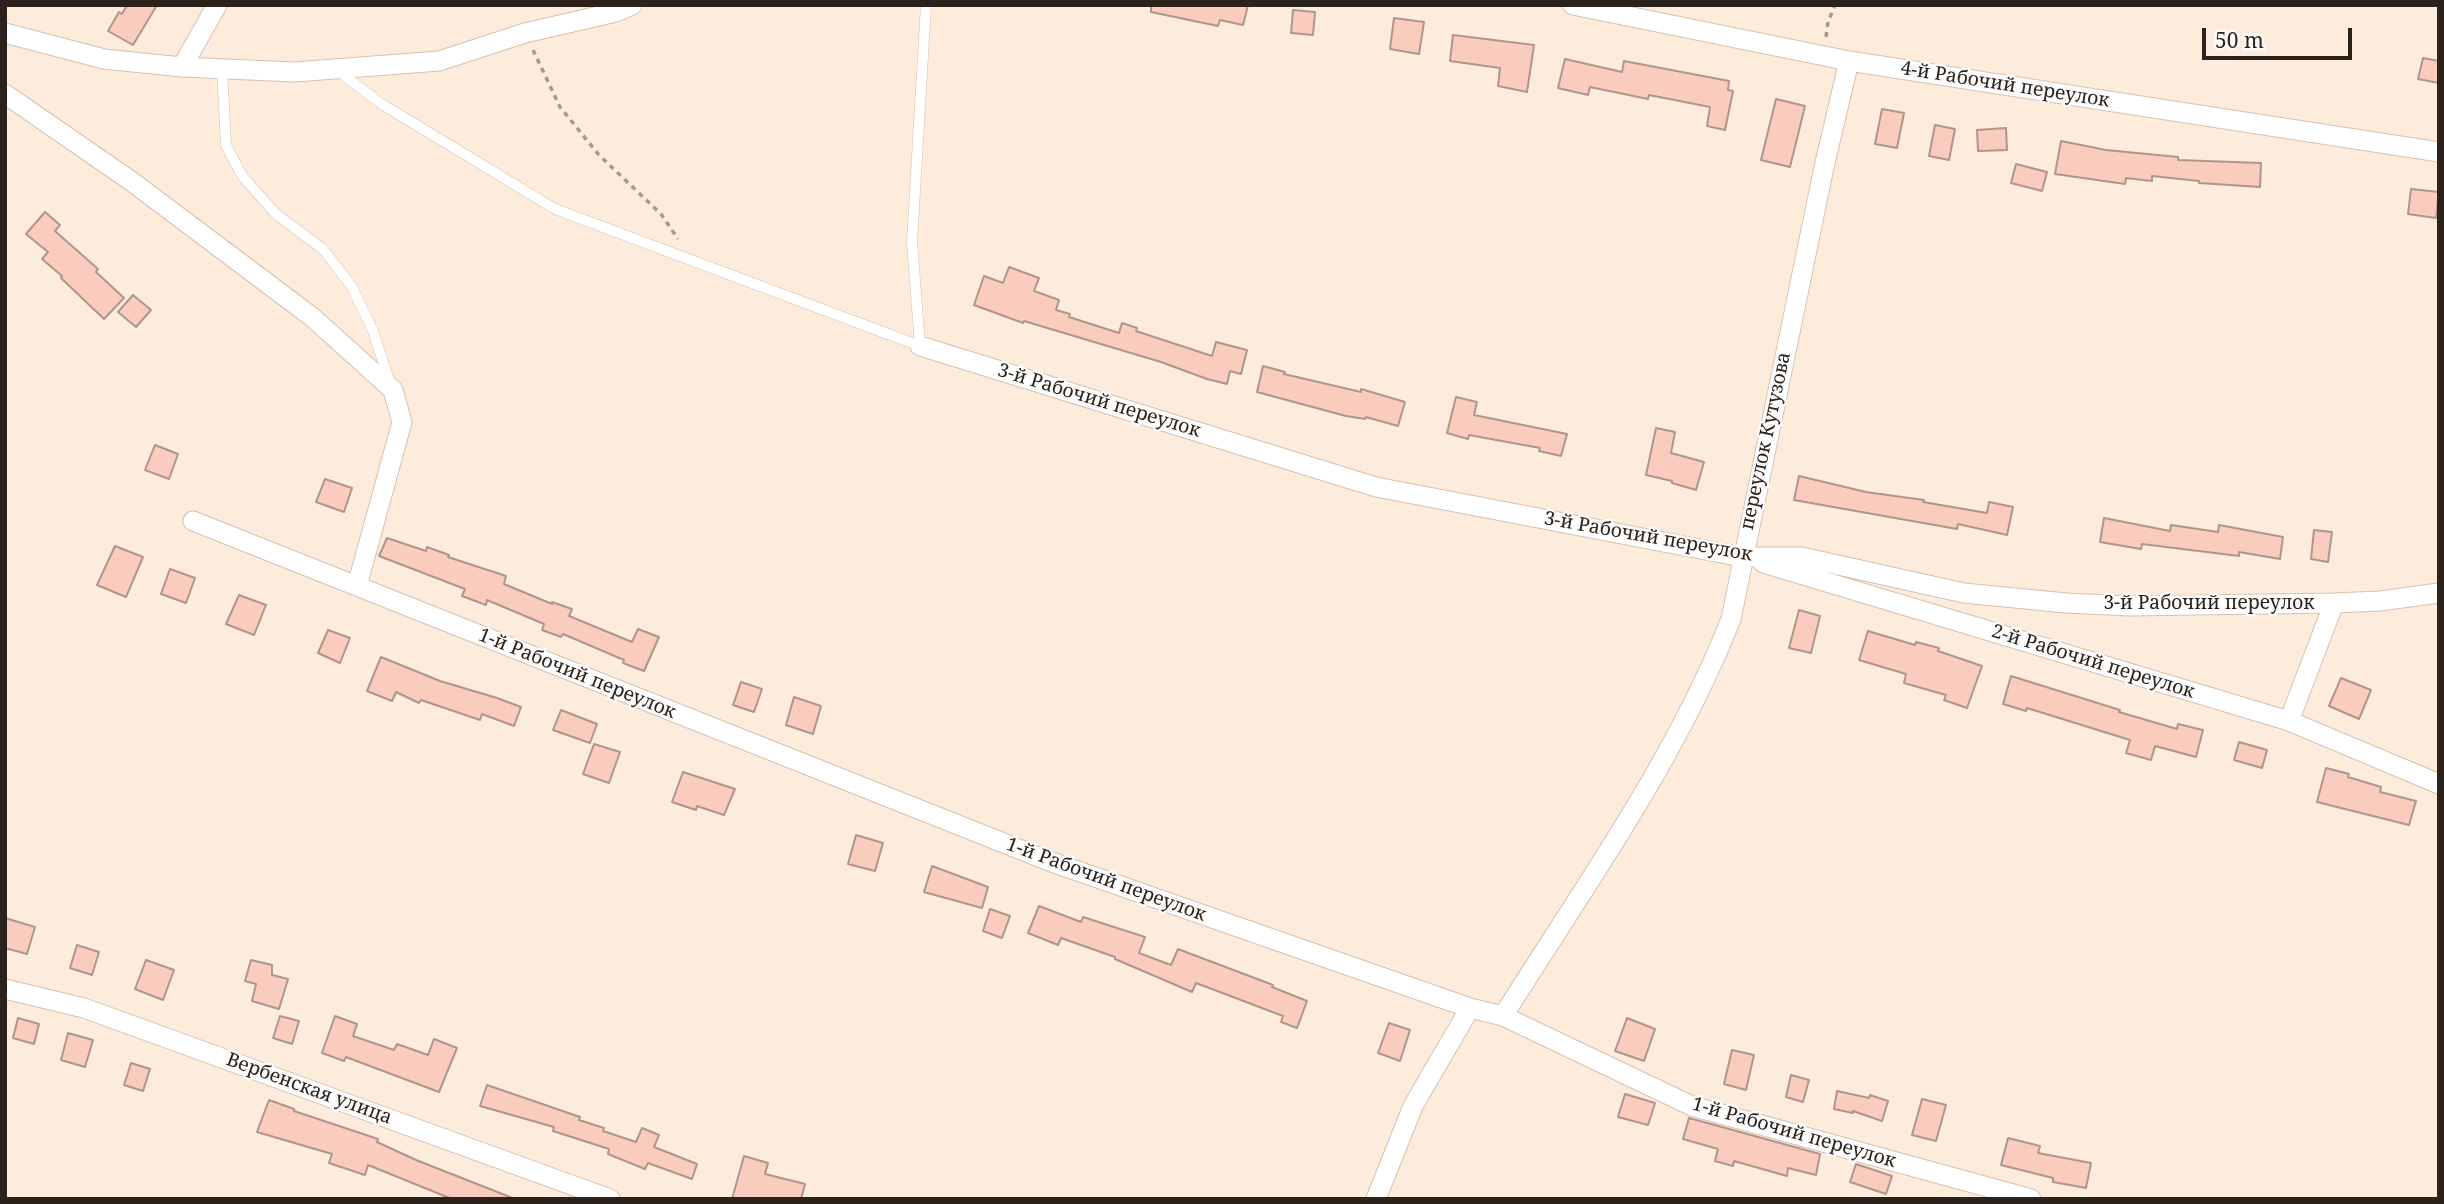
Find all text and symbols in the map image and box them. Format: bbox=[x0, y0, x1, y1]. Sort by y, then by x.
scale bar bbox=[2206, 14, 2356, 58]
text: 50 m bbox=[2215, 26, 2264, 54]
street label: 4-й Рабочий переулок bbox=[1899, 57, 2111, 113]
street label: переулок Кутузова bbox=[1736, 350, 1796, 532]
street label: 3-й Рабочий переулок bbox=[995, 359, 1203, 443]
street label: 3-й Рабочий переулок bbox=[1542, 507, 1754, 567]
street label: 3-й Рабочий переулок bbox=[2103, 593, 2315, 615]
street label: 2-й Рабочий переулок bbox=[1989, 620, 2197, 704]
street label: 1-й Рабочий переулок bbox=[475, 624, 679, 724]
street label: 1-й Рабочий переулок bbox=[1003, 833, 1209, 927]
street label: Вербенская улица bbox=[223, 1048, 395, 1130]
street label: 1-й Рабочий переулок bbox=[1689, 1093, 1899, 1173]

